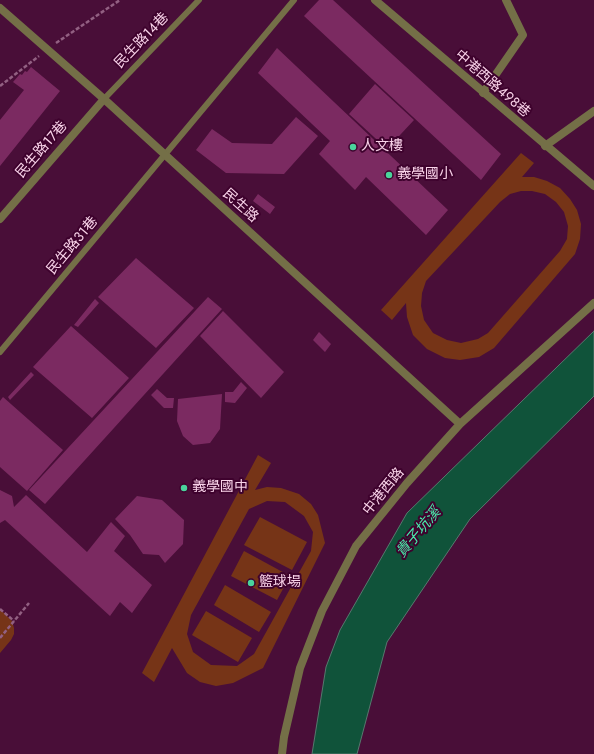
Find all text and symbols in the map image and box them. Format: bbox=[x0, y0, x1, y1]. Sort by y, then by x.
street label: 民生路14巷 bbox=[111, 10, 173, 72]
street label: 中港西路498巷 bbox=[451, 47, 533, 121]
street label: 民生路17巷 bbox=[13, 118, 71, 182]
place label: 人文樓 bbox=[361, 139, 403, 155]
marker: 人文樓 bbox=[348, 142, 358, 152]
place label: 義學國小 bbox=[397, 167, 453, 183]
marker: 義學國小 bbox=[384, 170, 394, 180]
street label: 民生路 bbox=[219, 186, 261, 226]
street label: 民生路31巷 bbox=[44, 214, 102, 278]
street label: 中港西路 bbox=[360, 465, 408, 519]
place label: 義學國中 bbox=[192, 480, 248, 496]
marker: 義學國中 bbox=[179, 483, 189, 493]
water label: 貴子坑溪 bbox=[393, 504, 445, 562]
place label: 籃球場 bbox=[259, 575, 301, 591]
marker: 籃球場 bbox=[246, 578, 256, 588]

